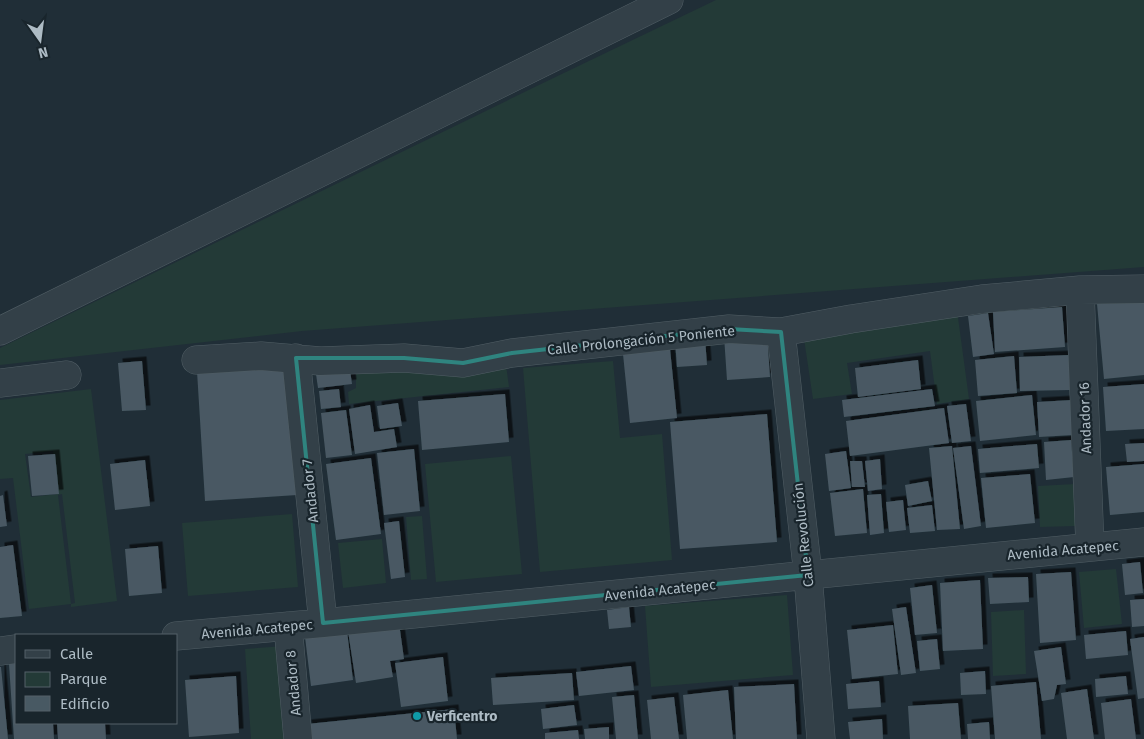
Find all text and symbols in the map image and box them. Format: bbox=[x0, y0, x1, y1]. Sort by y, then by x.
north arrow bbox=[15, 15, 65, 65]
text: N bbox=[36, 43, 50, 62]
street label: Calle Prolongación 5 Poniente bbox=[546, 322, 736, 359]
street label: Andador 16 bbox=[1076, 382, 1095, 454]
street label: Andador 7 bbox=[299, 458, 322, 524]
street label: Calle Revolución bbox=[790, 482, 817, 588]
street label: Avenida Acatepec bbox=[1007, 537, 1120, 564]
street label: Avenida Acatepec bbox=[604, 576, 717, 605]
street label: Avenida Acatepec bbox=[201, 616, 314, 643]
legend bbox=[15, 634, 178, 724]
text: Calle bbox=[60, 645, 93, 663]
street label: Andador 8 bbox=[282, 649, 305, 716]
text: Parque bbox=[60, 670, 107, 688]
text: Edificio bbox=[60, 695, 110, 713]
place label: Verficentro bbox=[426, 708, 497, 725]
marker: Verficentro bbox=[411, 710, 423, 722]

